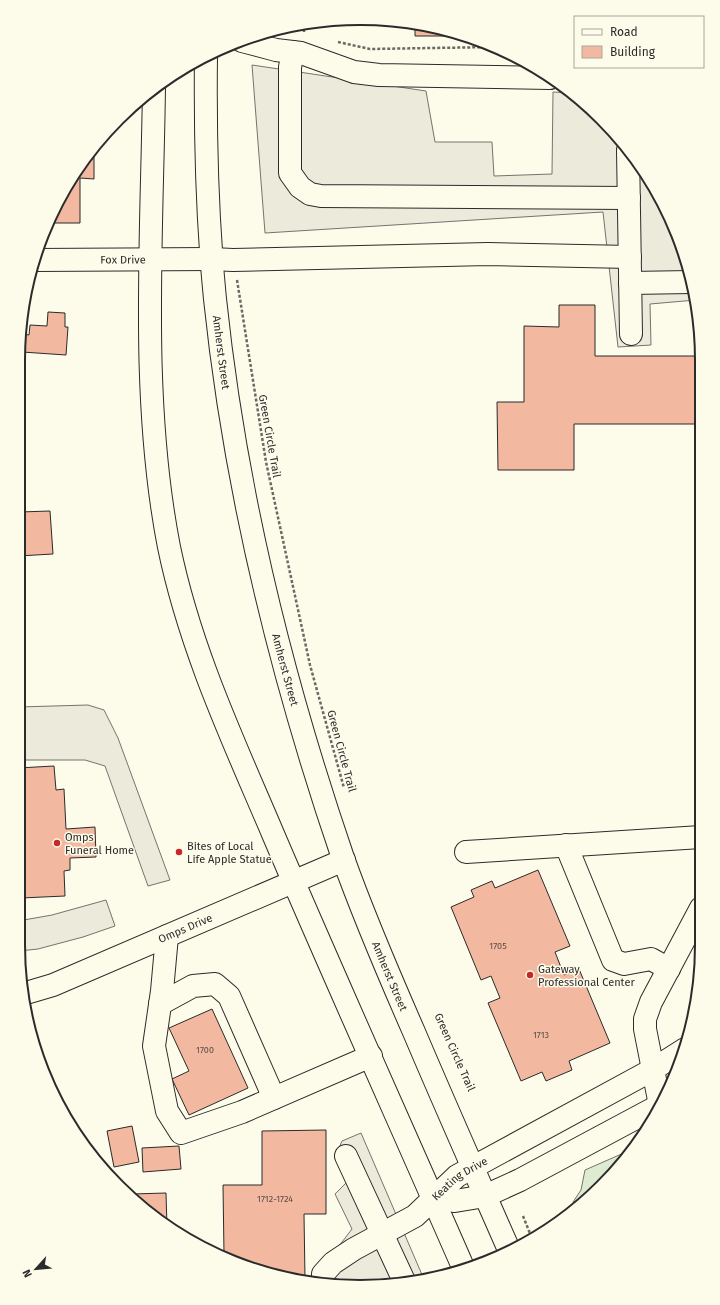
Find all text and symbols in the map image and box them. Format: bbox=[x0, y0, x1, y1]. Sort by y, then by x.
legend bbox=[574, 16, 704, 68]
text: Road bbox=[610, 25, 638, 39]
text: Building bbox=[610, 45, 656, 59]
street label: Fox Drive bbox=[100, 253, 146, 267]
street label: Amherst Street bbox=[210, 315, 232, 390]
street label: Green Circle Trail bbox=[256, 393, 283, 479]
street label: Amherst Street bbox=[269, 632, 301, 707]
street label: Green Circle Trail bbox=[324, 709, 359, 794]
place label: Omps Funeral Home bbox=[65, 831, 134, 857]
marker: Omps Funeral Home bbox=[52, 838, 62, 848]
place label: Bites of Local Life Apple Statue bbox=[187, 840, 272, 866]
marker: Bites of Local Life Apple Statue bbox=[174, 847, 184, 857]
street label: Omps Drive bbox=[156, 911, 214, 946]
street label: Amherst Street bbox=[369, 940, 410, 1013]
house number: 1705 bbox=[489, 941, 507, 951]
place label: Gateway Professional Center bbox=[538, 963, 635, 989]
marker: Gateway Professional Center bbox=[525, 970, 535, 980]
street label: Green Circle Trail bbox=[431, 1011, 478, 1093]
house number: 1713 bbox=[533, 1030, 549, 1040]
house number: 1700 bbox=[196, 1045, 214, 1055]
street label: Keating Drive bbox=[429, 1155, 490, 1204]
house number: 1712-1724 bbox=[257, 1194, 293, 1204]
north arrow bbox=[16, 1249, 56, 1289]
text: N bbox=[20, 1267, 35, 1280]

